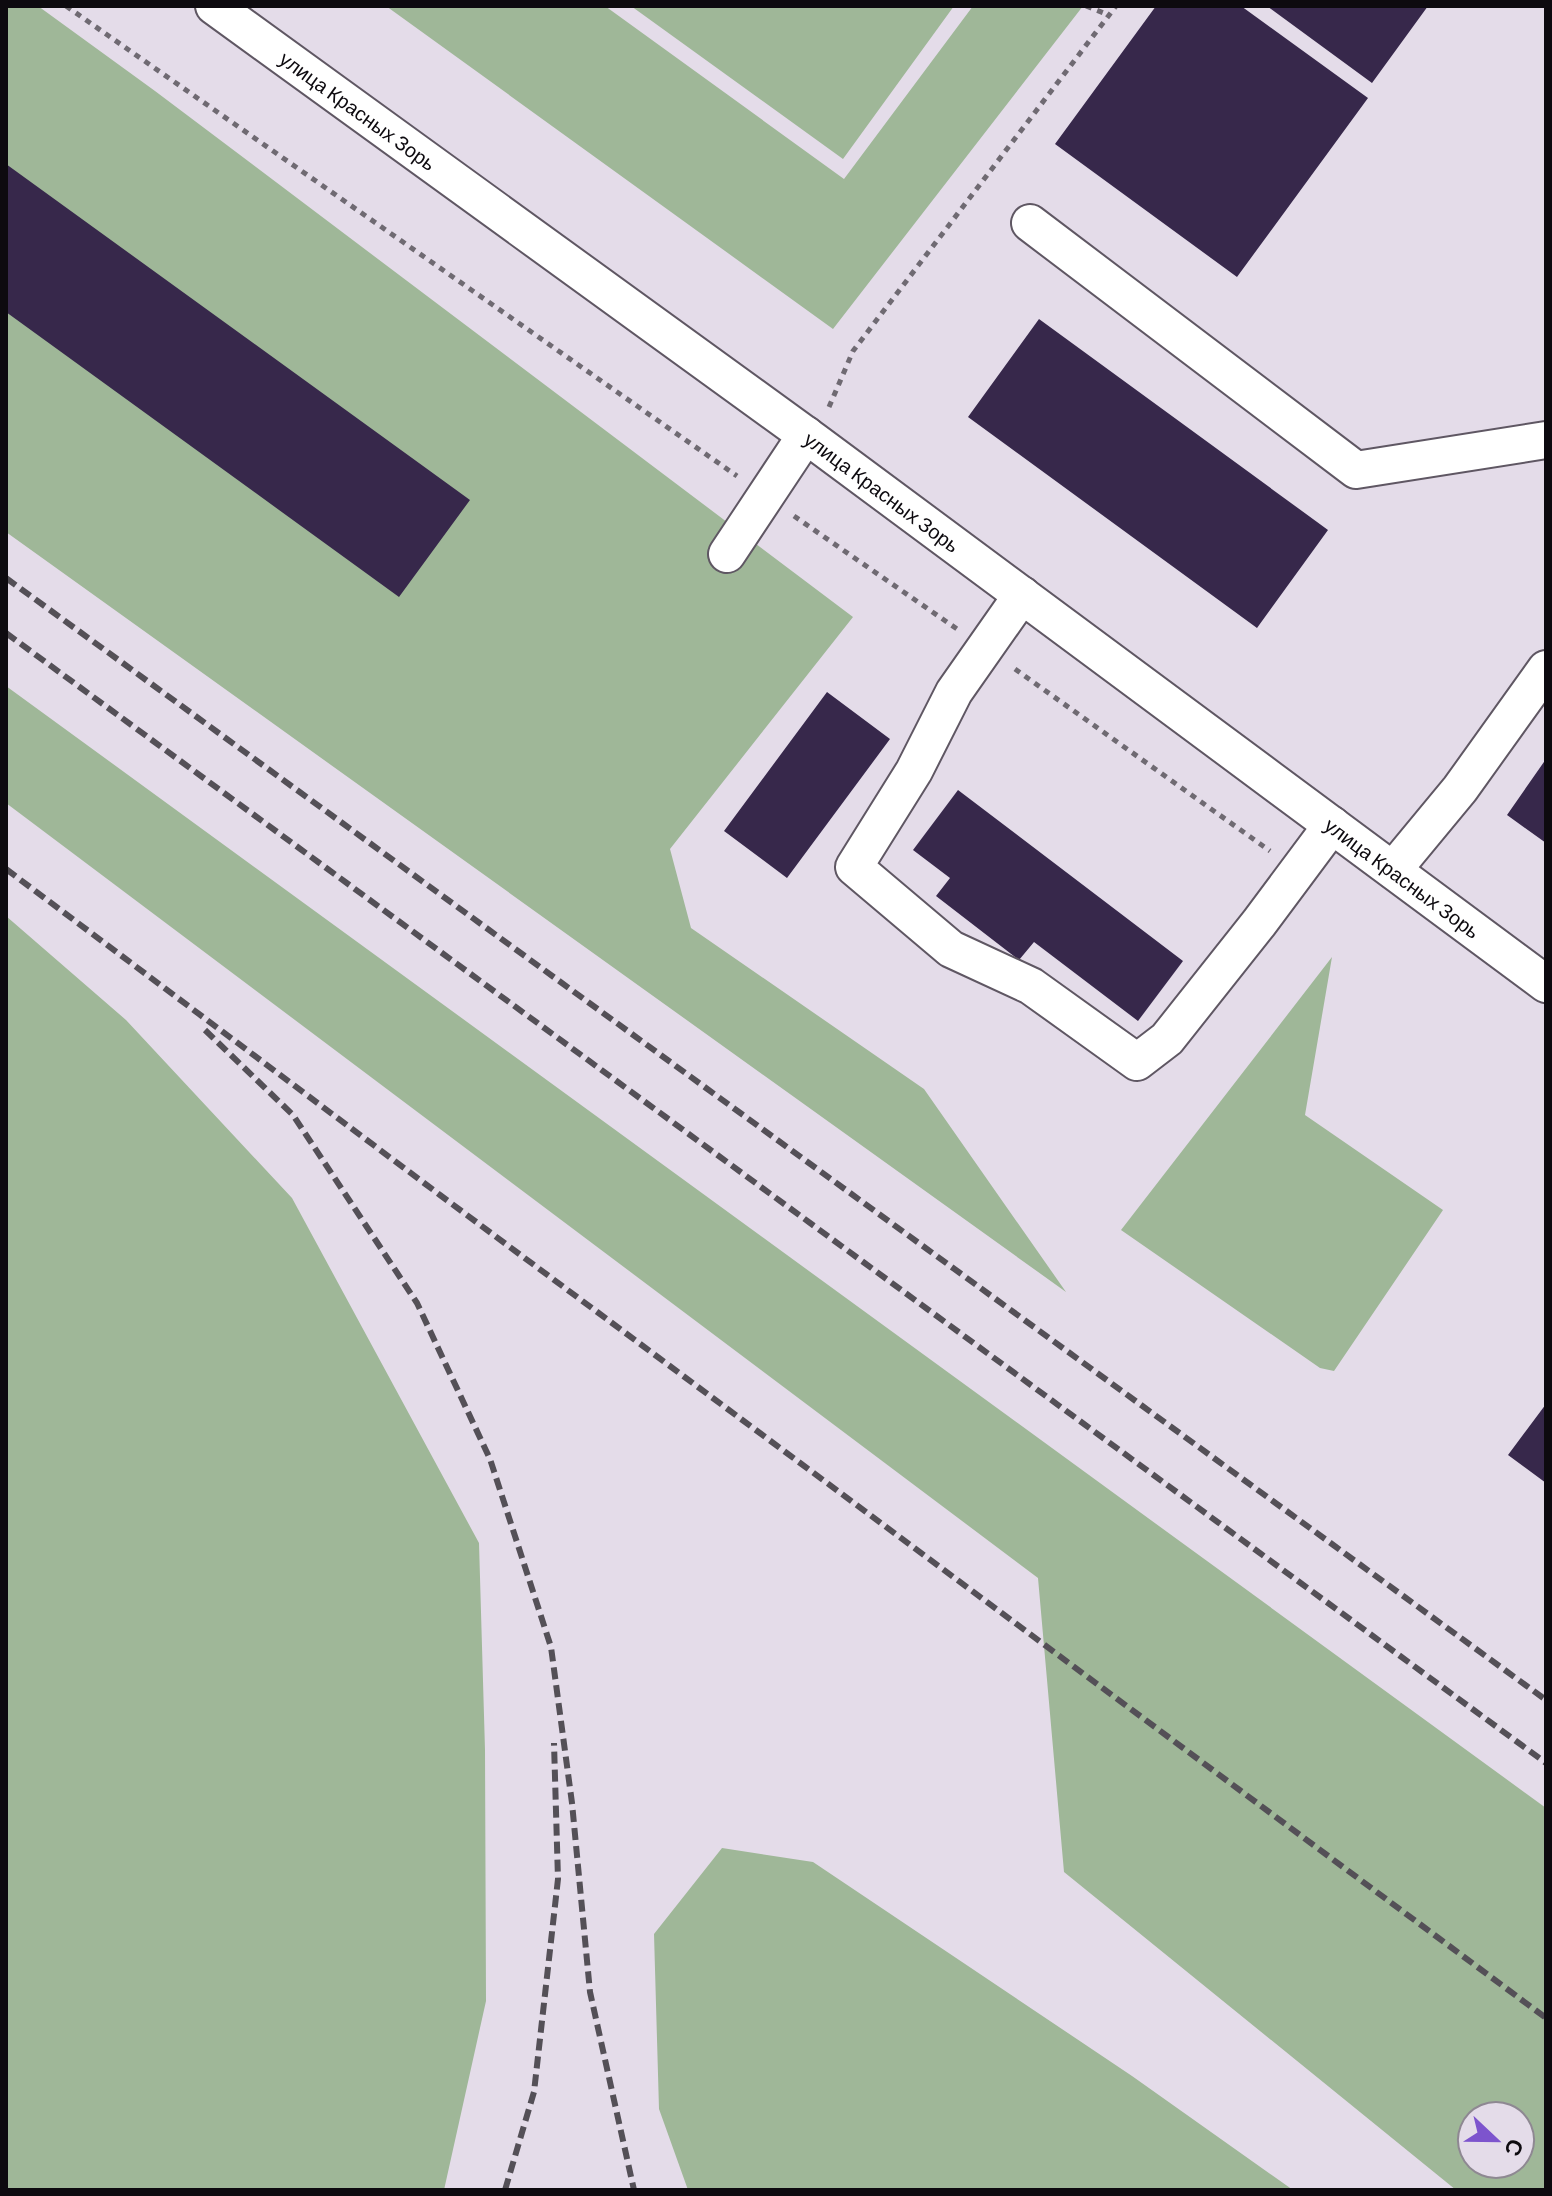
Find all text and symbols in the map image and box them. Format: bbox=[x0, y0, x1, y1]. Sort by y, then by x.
street label: улица Красных Зорь bbox=[275, 46, 441, 175]
street label: улица Красных Зорь bbox=[800, 426, 964, 557]
street label: улица Красных Зорь bbox=[1320, 812, 1485, 943]
north arrow bbox=[1456, 2100, 1536, 2180]
text: С bbox=[1500, 2136, 1531, 2160]

